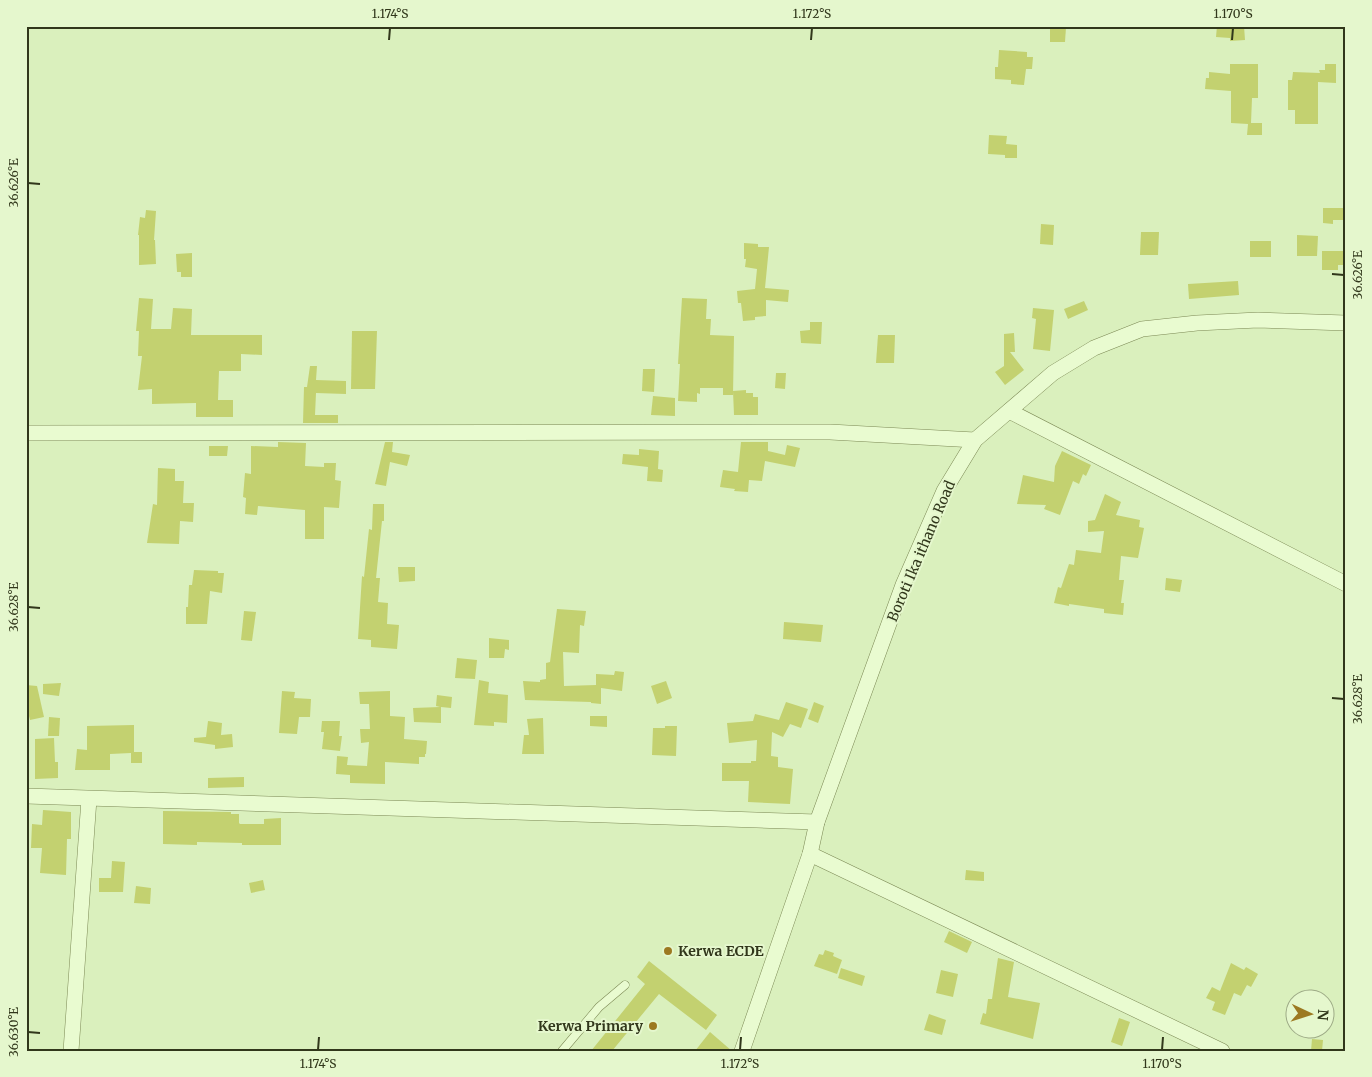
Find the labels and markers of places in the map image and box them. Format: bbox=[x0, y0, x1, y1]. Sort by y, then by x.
place label: Kerwa ECDE bbox=[678, 942, 764, 960]
marker: Kerwa ECDE bbox=[662, 945, 674, 957]
place label: Kerwa Primary bbox=[538, 1017, 644, 1035]
marker: Kerwa Primary bbox=[647, 1020, 659, 1032]

